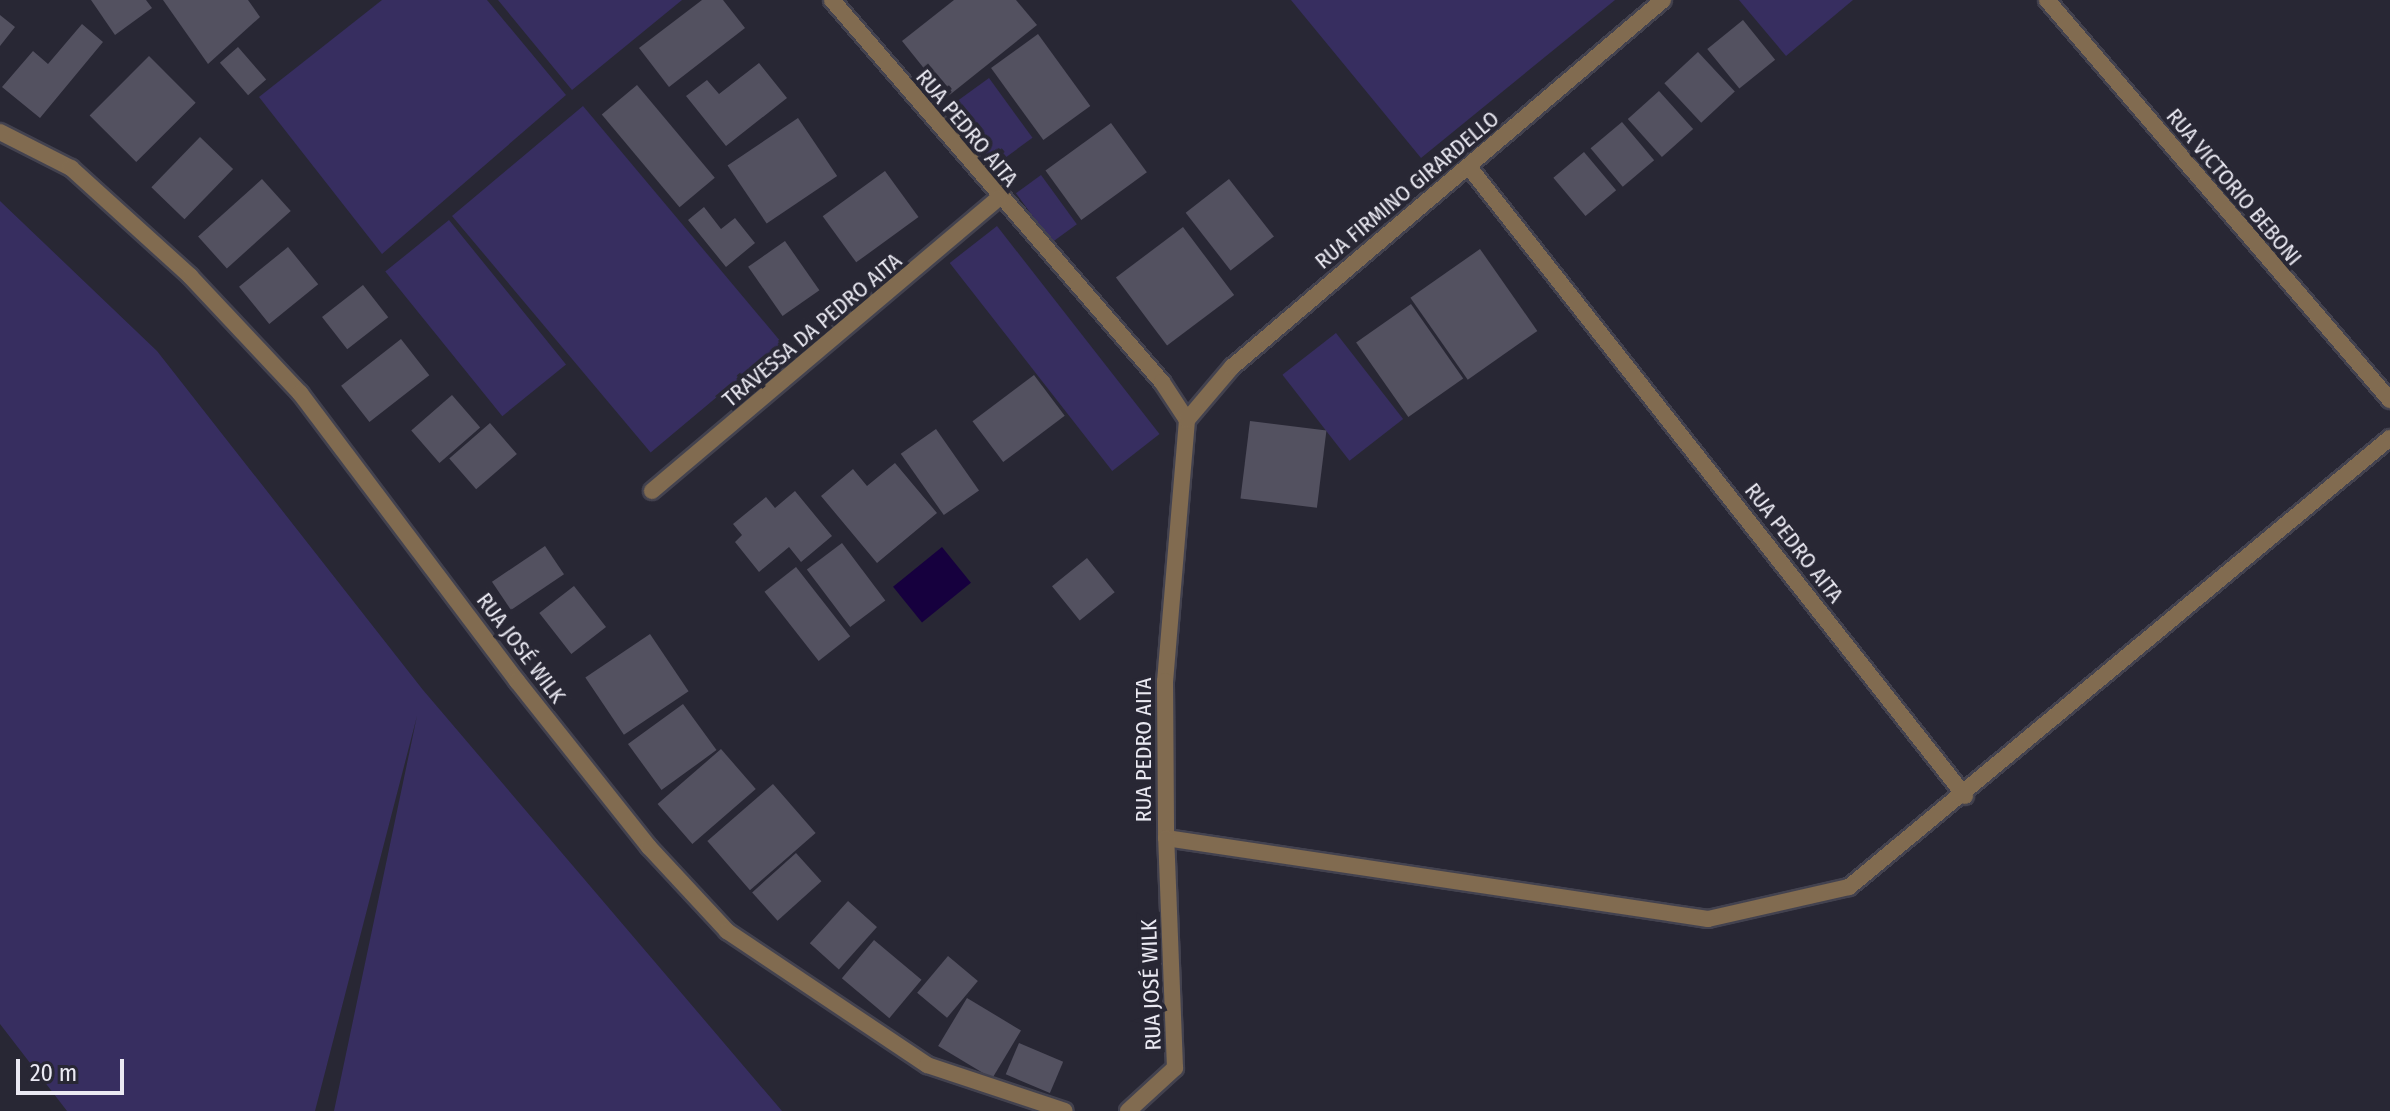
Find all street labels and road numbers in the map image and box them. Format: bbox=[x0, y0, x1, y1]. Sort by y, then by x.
street label: RUA PEDRO AITA bbox=[910, 64, 1024, 192]
street label: RUA VICTORIO BEBONI bbox=[2161, 103, 2307, 271]
street label: RUA FIRMINO GIRARDELLO bbox=[1310, 105, 1504, 275]
street label: TRAVESSA DA PEDRO AITA bbox=[717, 247, 907, 413]
street label: RUA PEDRO AITA bbox=[1739, 478, 1849, 608]
street label: RUA JOSÉ WILK bbox=[471, 588, 571, 708]
street label: RUA PEDRO AITA bbox=[1131, 678, 1157, 822]
street label: RUA JOSÉ WILK bbox=[1136, 919, 1166, 1051]

